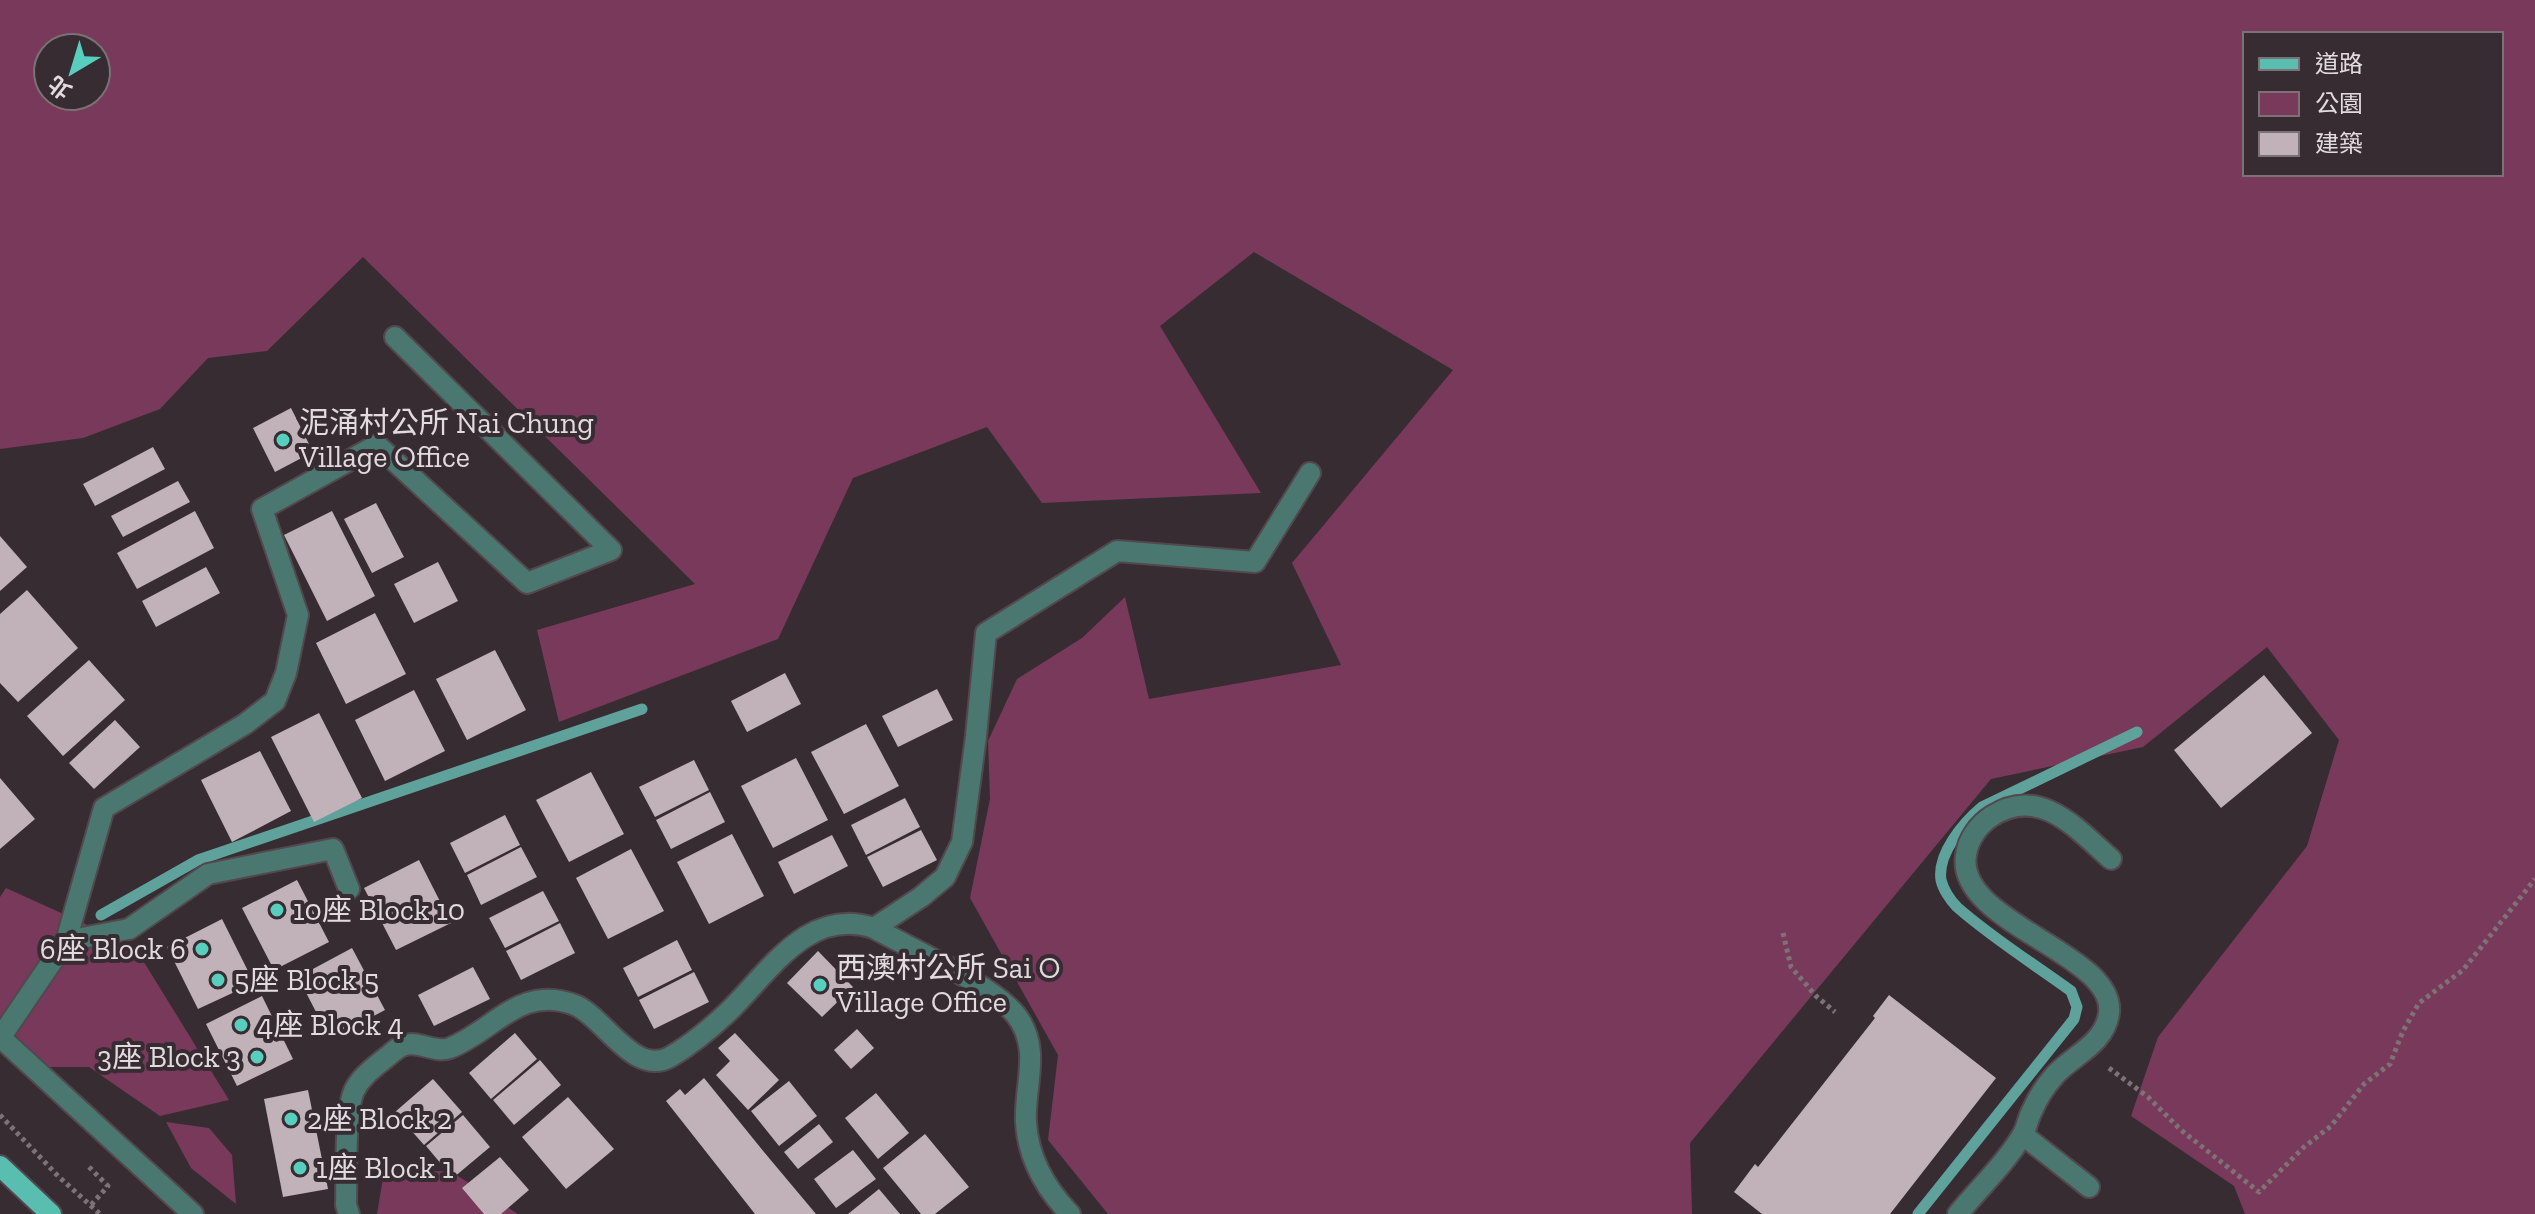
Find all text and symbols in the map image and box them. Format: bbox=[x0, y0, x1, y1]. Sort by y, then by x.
north arrow bbox=[32, 32, 112, 112]
legend bbox=[2243, 32, 2503, 176]
text: 道路 bbox=[2315, 49, 2363, 78]
text: 北 bbox=[43, 70, 77, 105]
text: 公園 bbox=[2315, 89, 2363, 118]
text: 建築 bbox=[2315, 129, 2363, 158]
place label: 泥涌村公所 Nai Chung Village Office bbox=[298, 405, 594, 475]
marker: 泥涌村公所 Nai Chung Village Office bbox=[274, 431, 292, 449]
place label: 10座 Block 10 bbox=[293, 892, 465, 928]
marker: 10座 Block 10 bbox=[268, 901, 286, 919]
place label: 6座 Block 6 bbox=[40, 931, 186, 967]
marker: 6座 Block 6 bbox=[193, 940, 211, 958]
place label: 西澳村公所 Sai O Village Office bbox=[835, 950, 1060, 1020]
place label: 5座 Block 5 bbox=[234, 962, 379, 998]
marker: 5座 Block 5 bbox=[209, 971, 227, 989]
marker: 西澳村公所 Sai O Village Office bbox=[811, 976, 829, 994]
place label: 4座 Block 4 bbox=[257, 1007, 404, 1043]
marker: 4座 Block 4 bbox=[232, 1016, 250, 1034]
place label: 3座 Block 3 bbox=[97, 1039, 241, 1075]
marker: 3座 Block 3 bbox=[248, 1048, 266, 1066]
place label: 2座 Block 2 bbox=[307, 1101, 452, 1137]
marker: 2座 Block 2 bbox=[282, 1110, 300, 1128]
place label: 1座 Block 1 bbox=[316, 1150, 454, 1186]
marker: 1座 Block 1 bbox=[291, 1159, 309, 1177]

